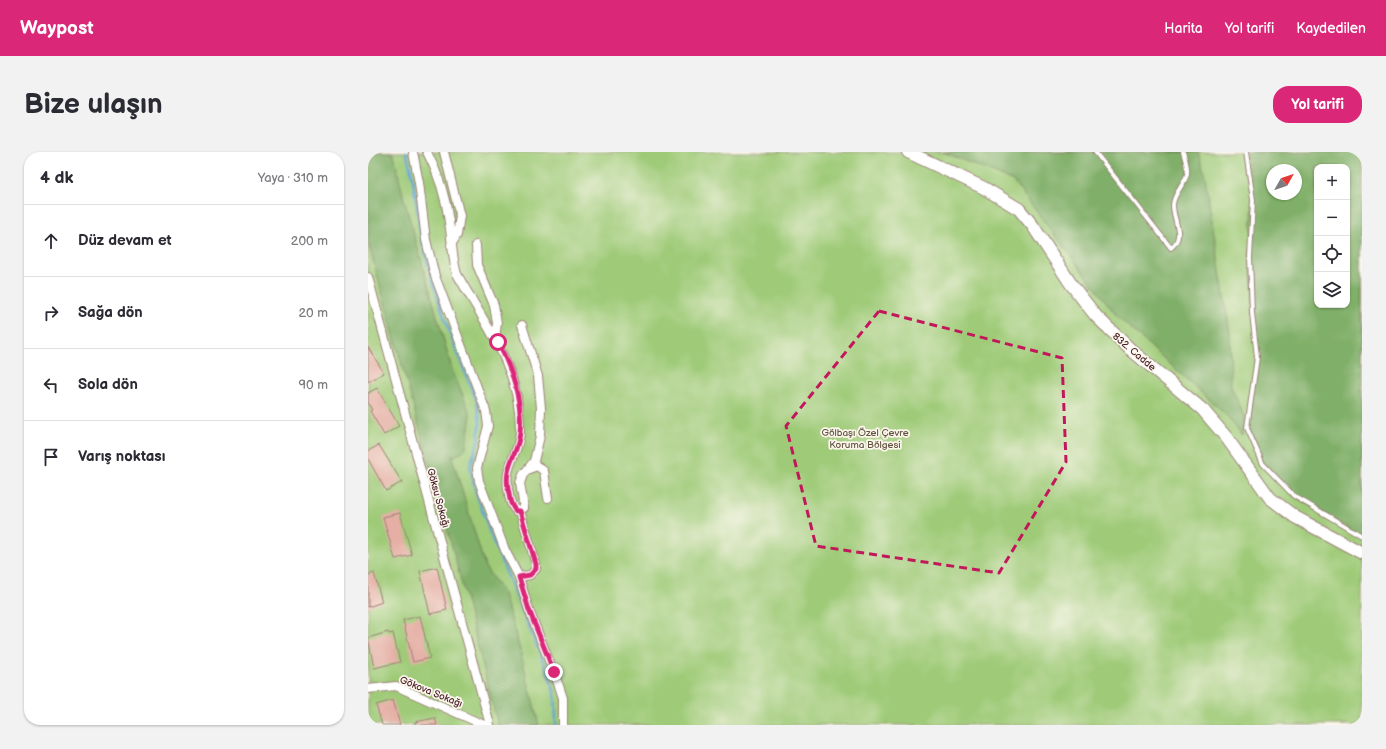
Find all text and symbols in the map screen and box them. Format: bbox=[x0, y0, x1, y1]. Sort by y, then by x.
text: Waypost bbox=[20, 17, 94, 40]
text: Harita bbox=[1164, 20, 1203, 37]
text: Yol tarifi bbox=[1225, 20, 1274, 37]
text: Kaydedilen bbox=[1296, 20, 1366, 37]
button: Yol tarifi bbox=[1273, 86, 1362, 123]
text: Bize ulaşın bbox=[24, 88, 163, 121]
north arrow bbox=[1266, 164, 1302, 200]
map controls bbox=[1314, 164, 1350, 308]
button: + bbox=[1314, 164, 1350, 200]
text: 4 dk bbox=[40, 168, 73, 188]
text: Yaya · 310 m bbox=[258, 170, 328, 186]
button: − bbox=[1314, 200, 1350, 236]
icon: ahead bbox=[40, 230, 62, 252]
text: Düz devam et bbox=[78, 231, 172, 250]
text: 200 m bbox=[291, 233, 328, 249]
button: locate bbox=[1314, 236, 1350, 272]
button: layers bbox=[1314, 272, 1350, 308]
icon: right bbox=[40, 302, 62, 324]
text: Sağa dön bbox=[78, 303, 143, 322]
text: 20 m bbox=[298, 305, 328, 321]
street label: 832. Cadde bbox=[1110, 330, 1158, 374]
route start bbox=[489, 333, 507, 351]
icon: left bbox=[40, 374, 62, 396]
text: Sola dön bbox=[78, 375, 138, 394]
text: 90 m bbox=[299, 377, 328, 393]
park label: Gölbaşı Özel Çevre Koruma Bölgesi bbox=[821, 427, 909, 451]
icon: arrive bbox=[40, 446, 62, 468]
text: Varış noktası bbox=[78, 447, 165, 466]
street label: Göksu Sokağı bbox=[424, 467, 452, 529]
route end bbox=[545, 663, 563, 681]
street label: Gökova Sokağı bbox=[398, 674, 464, 710]

